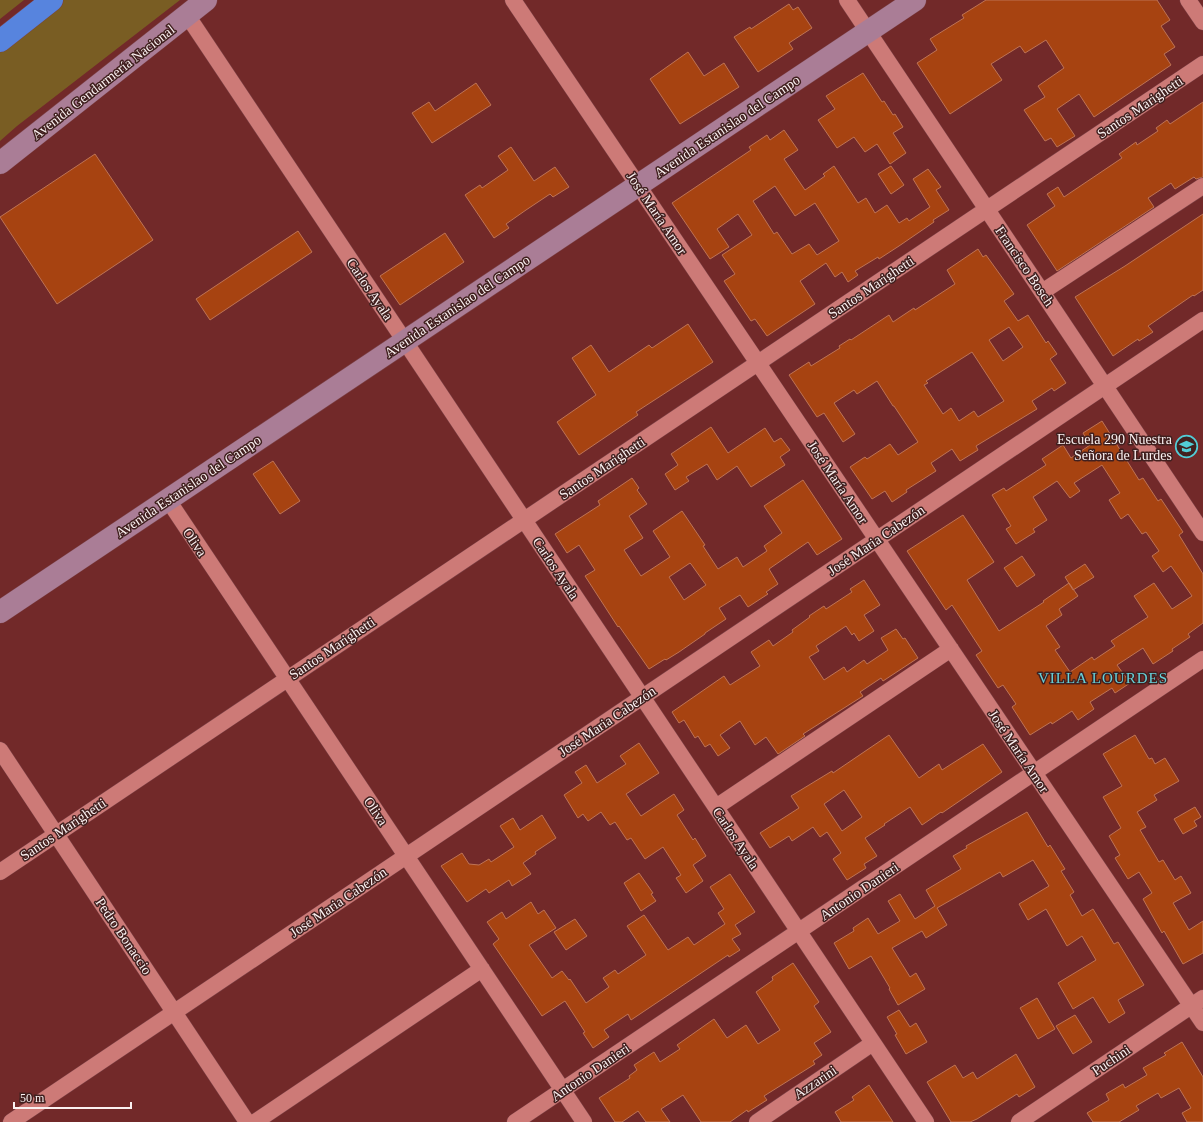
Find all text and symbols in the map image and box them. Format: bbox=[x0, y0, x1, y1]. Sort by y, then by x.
street label: Avenida Gendarmería Nacional bbox=[29, 22, 178, 143]
street label: Avenida Estanislao del Campo bbox=[652, 72, 803, 181]
street label: Santos Marighetti bbox=[1095, 73, 1186, 142]
street label: José María Amor bbox=[623, 169, 690, 258]
street label: Francisco Bosch bbox=[992, 224, 1057, 309]
street label: Avenida Estanislao del Campo bbox=[382, 252, 533, 361]
street label: Santos Marighetti bbox=[826, 253, 917, 322]
street label: Carlos Ayala bbox=[343, 255, 396, 324]
street label: Avenida Estanislao del Campo bbox=[113, 432, 264, 541]
place label: Escuela 290 Nuestra Señora de Lurdes bbox=[1057, 432, 1173, 463]
street label: Santos Marighetti bbox=[557, 434, 648, 503]
school or university icon: Escuela 290 Nuestra Señora de Lurdes bbox=[1174, 434, 1200, 460]
street label: José María Amor bbox=[804, 438, 871, 527]
street label: José Maria Cabezón bbox=[825, 502, 928, 578]
street label: Oliva bbox=[180, 525, 210, 560]
street label: Carlos Ayala bbox=[529, 534, 582, 603]
street label: Santos Marighetti bbox=[287, 614, 378, 683]
district label: VILLA LOURDES bbox=[1038, 670, 1168, 686]
street label: José Maria Cabezón bbox=[556, 683, 659, 759]
street label: José María Amor bbox=[985, 707, 1052, 796]
street label: Oliva bbox=[361, 794, 391, 829]
street label: Santos Marighetti bbox=[18, 795, 109, 864]
street label: Carlos Ayala bbox=[709, 804, 762, 873]
street label: Antonio Danieri bbox=[817, 860, 901, 923]
street label: José Maria Cabezón bbox=[287, 864, 390, 940]
street label: Pedro Bonaccio bbox=[92, 895, 155, 977]
street label: Antonio Danieri bbox=[548, 1041, 632, 1104]
street label: Puchini bbox=[1089, 1042, 1133, 1079]
street label: Azzarini bbox=[791, 1063, 840, 1102]
scale bar bbox=[14, 1084, 131, 1110]
text: 50 m bbox=[20, 1091, 45, 1105]

